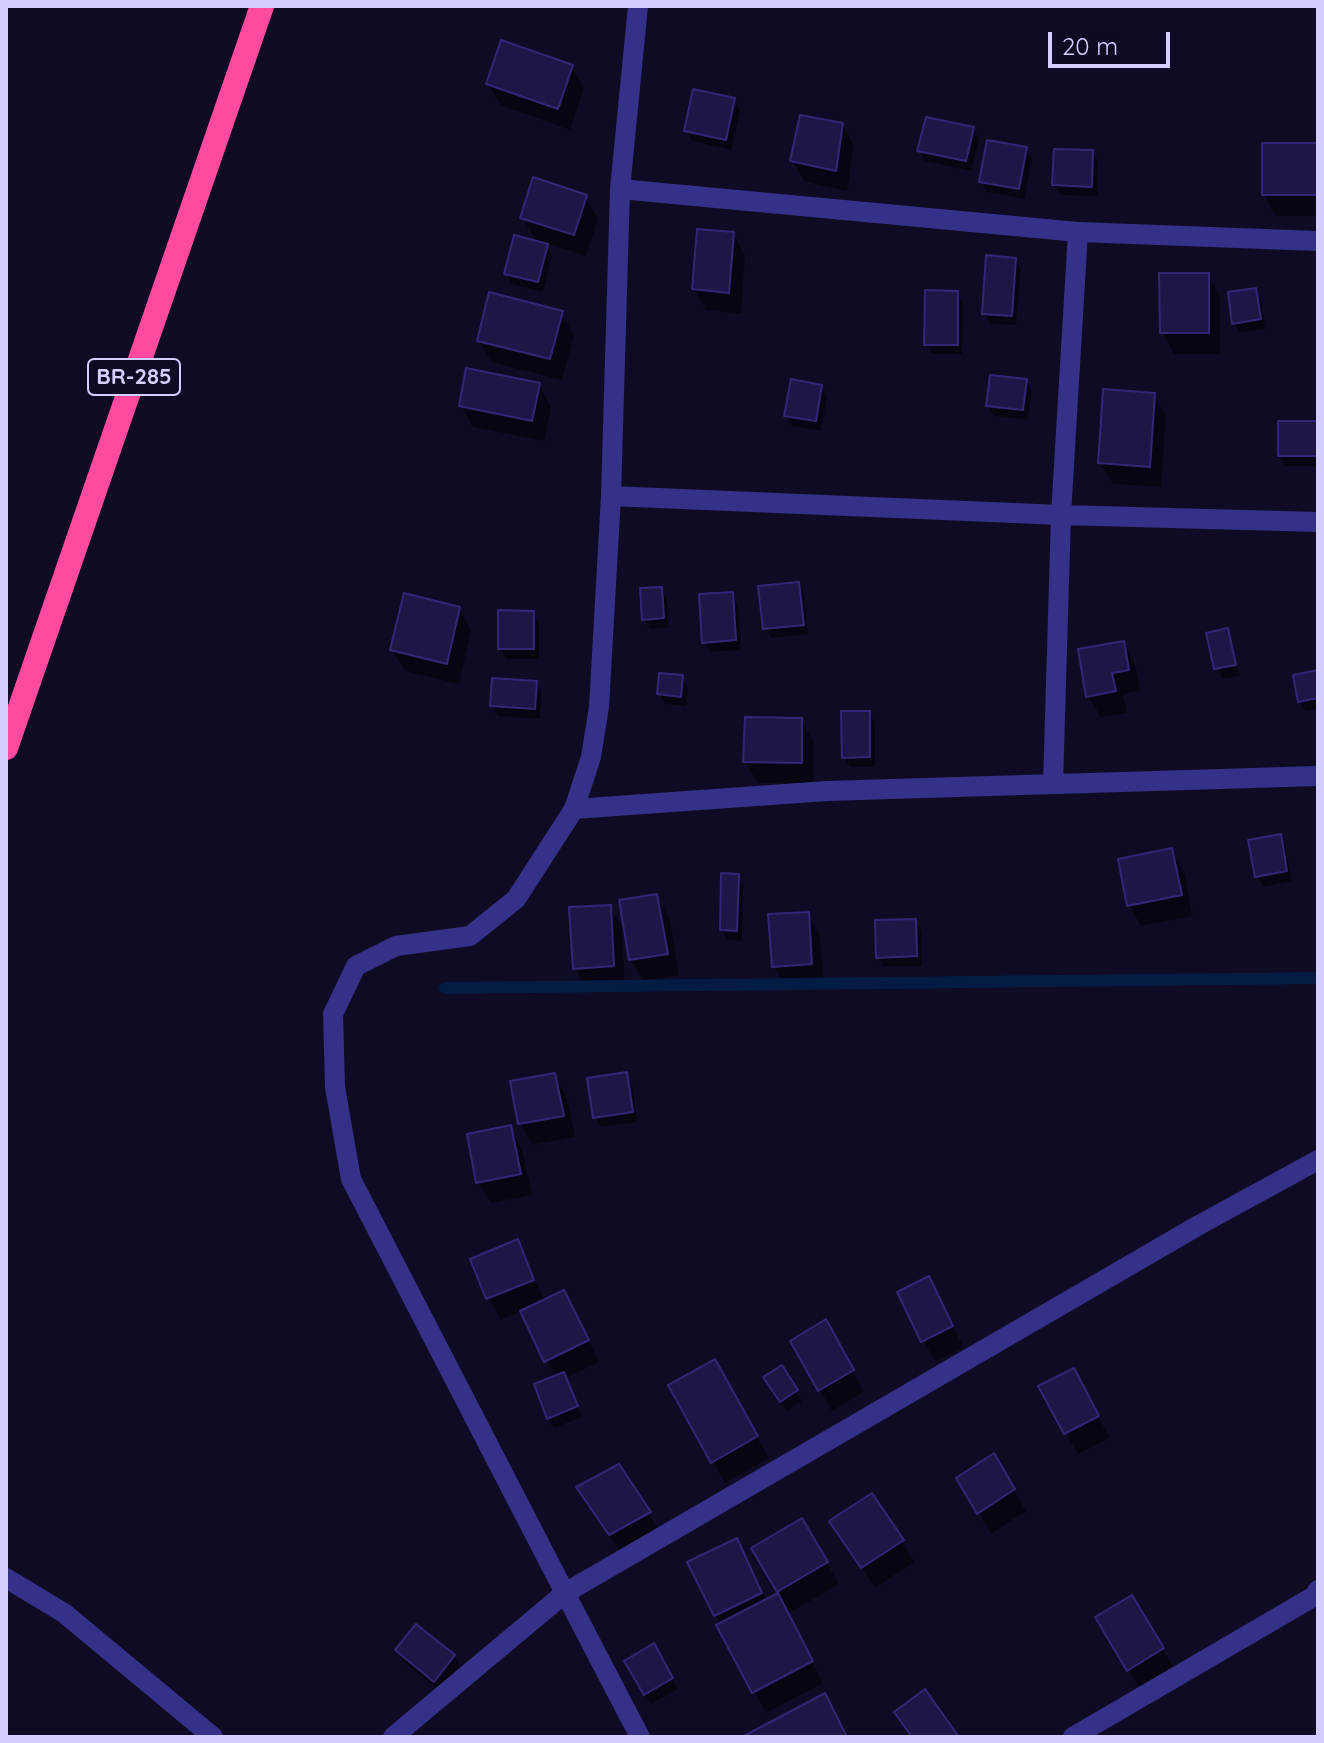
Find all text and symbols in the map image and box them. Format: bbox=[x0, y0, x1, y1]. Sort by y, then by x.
scale bar bbox=[1052, 16, 1174, 66]
text: 20 m bbox=[1062, 31, 1118, 61]
road number: BR-285 bbox=[88, 359, 180, 395]

